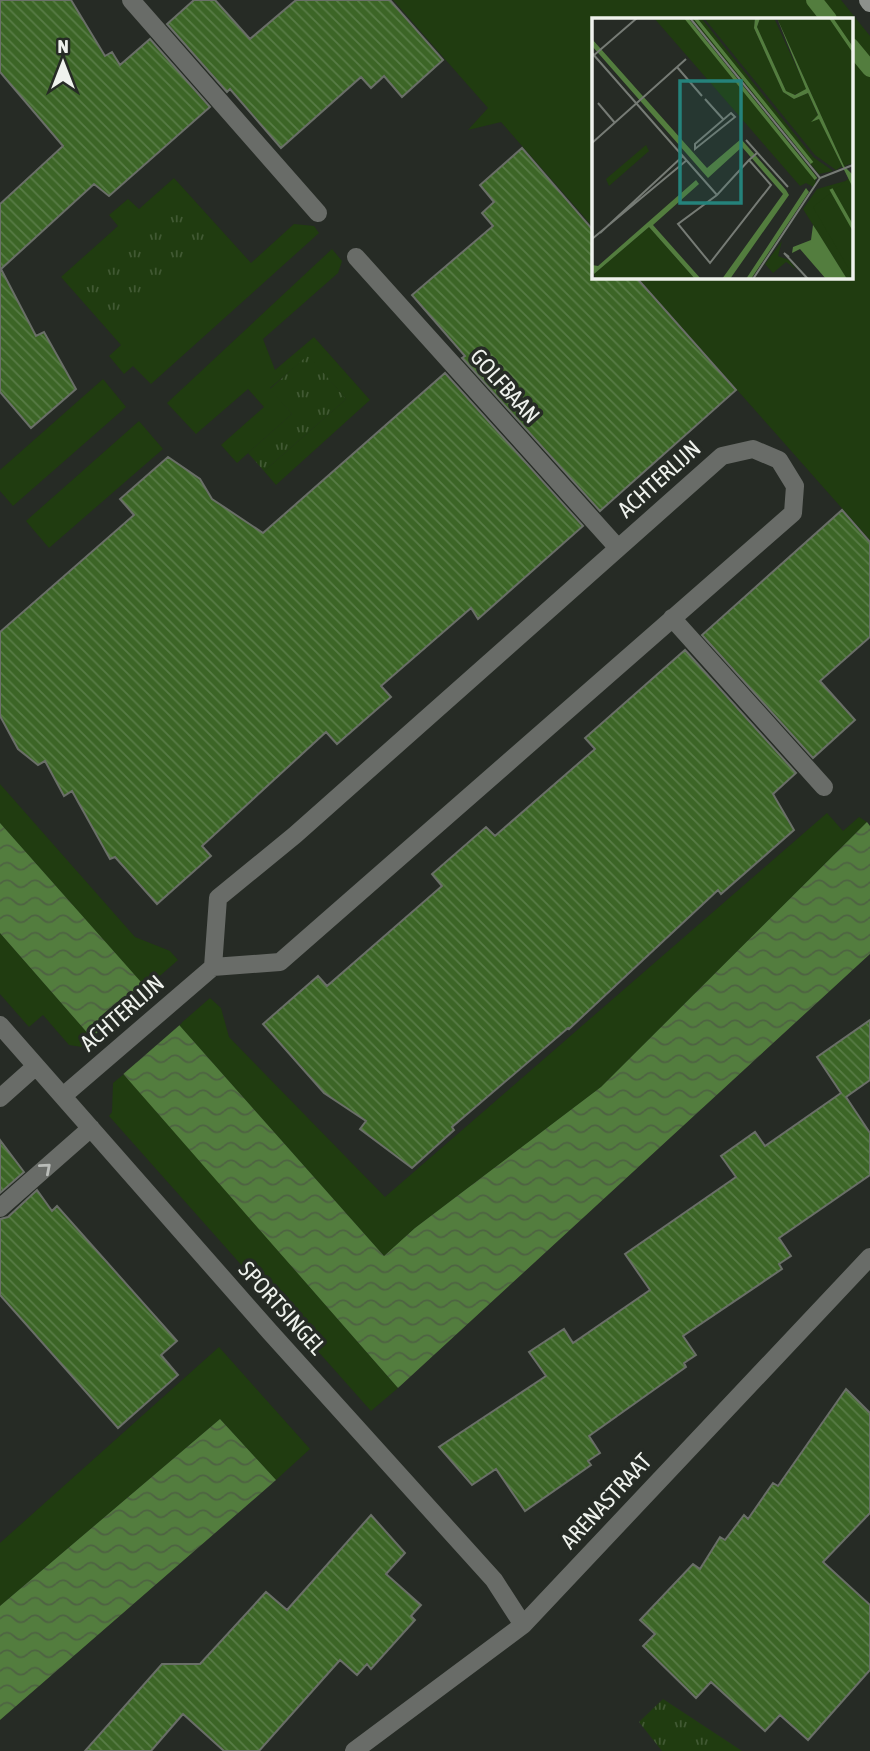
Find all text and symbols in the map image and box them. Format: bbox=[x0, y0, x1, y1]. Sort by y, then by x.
inset map bbox=[592, 18, 852, 278]
north arrow bbox=[28, 28, 98, 98]
text: N bbox=[57, 35, 69, 57]
street label: GOLFBAAN bbox=[465, 344, 545, 428]
street label: ACHTERLIJN bbox=[612, 435, 706, 523]
street label: ACHTERLIJN bbox=[75, 970, 169, 1056]
one-way arrow bbox=[37, 1164, 50, 1176]
street label: SPORTSINGEL bbox=[234, 1256, 331, 1360]
street label: ARENASTRAAT bbox=[555, 1448, 657, 1554]

